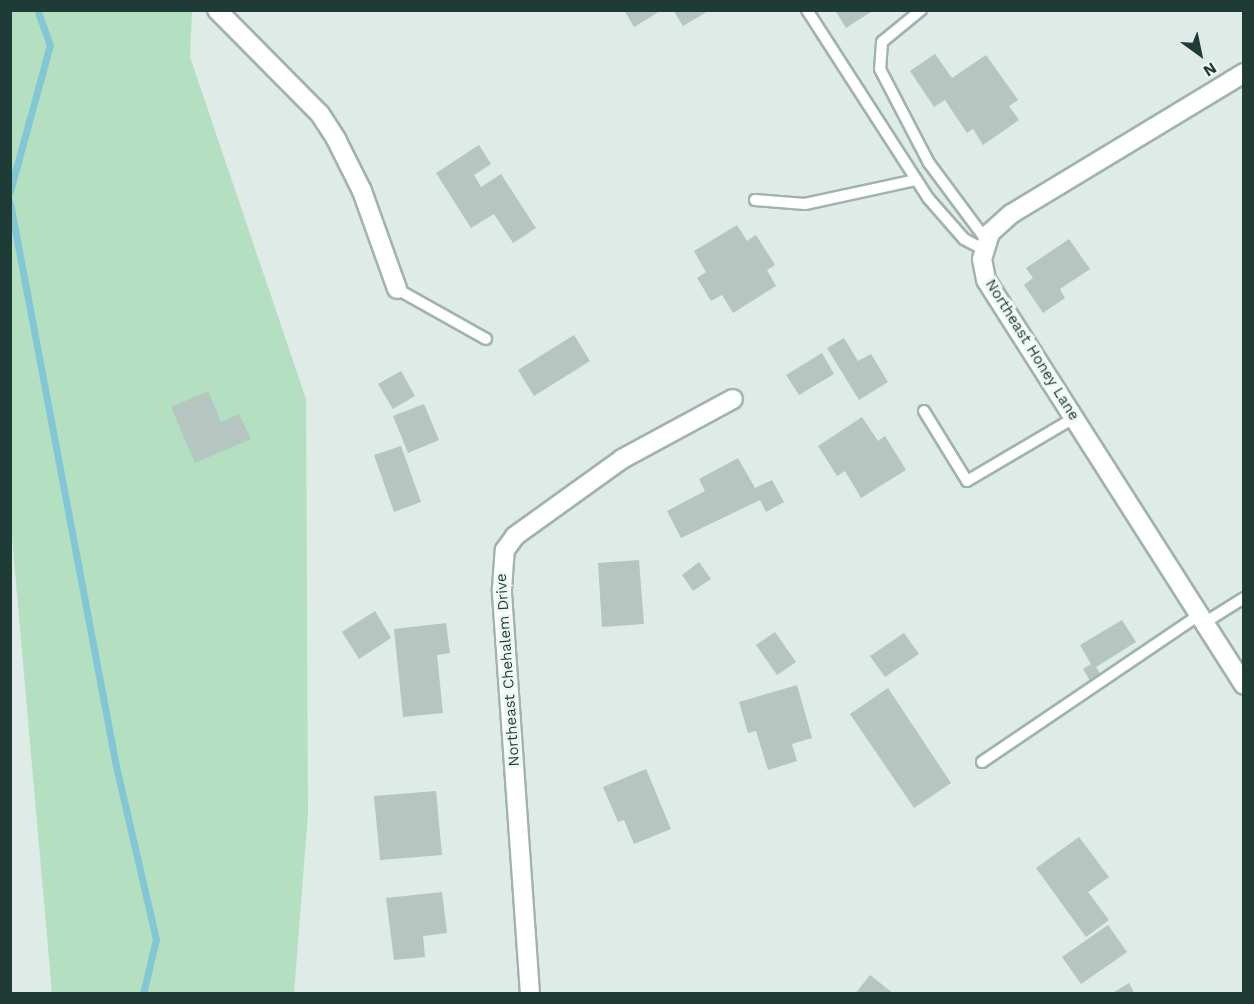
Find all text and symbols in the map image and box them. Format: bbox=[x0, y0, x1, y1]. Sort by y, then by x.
north arrow bbox=[1170, 24, 1230, 84]
text: N bbox=[1200, 58, 1220, 81]
street label: Northeast Honey Lane bbox=[981, 276, 1083, 424]
street label: Northeast Chehalem Drive bbox=[492, 573, 524, 767]

